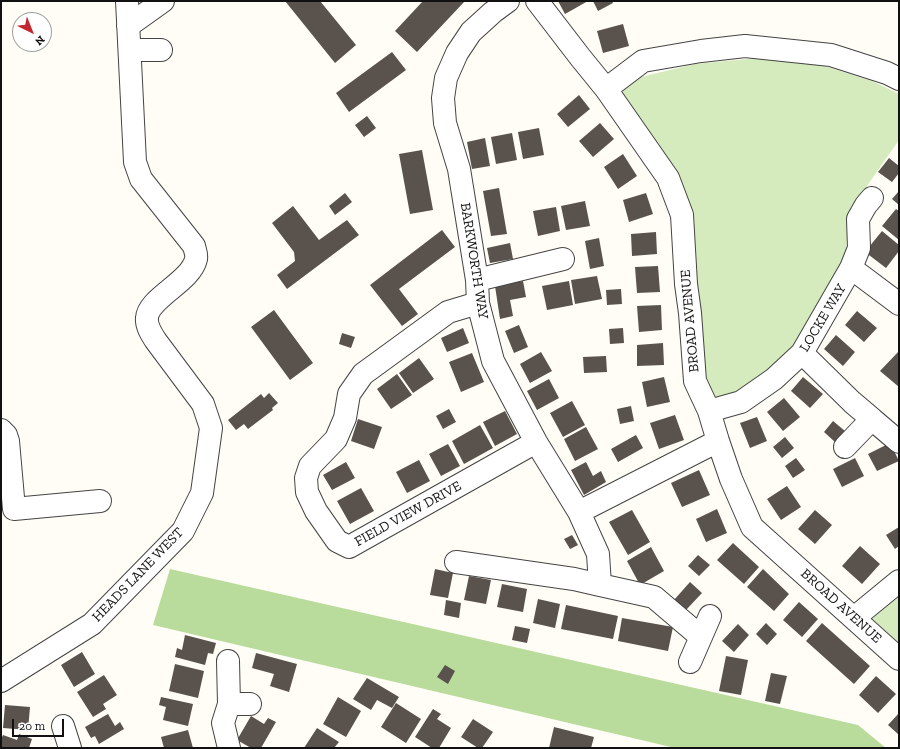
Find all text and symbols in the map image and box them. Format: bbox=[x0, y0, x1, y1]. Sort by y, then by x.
north arrow bbox=[12, 12, 52, 52]
text: N bbox=[32, 33, 47, 48]
street label: BARKWORTH WAY bbox=[457, 202, 491, 320]
street label: BROAD AVENUE bbox=[677, 269, 703, 373]
street label: LOCKE WAY bbox=[796, 281, 850, 355]
street label: FIELD VIEW DRIVE bbox=[352, 478, 464, 550]
street label: HEADS LANE WEST bbox=[89, 524, 187, 626]
street label: BROAD AVENUE bbox=[797, 565, 885, 647]
scale bar bbox=[14, 711, 66, 737]
text: 20 m bbox=[19, 719, 45, 733]

